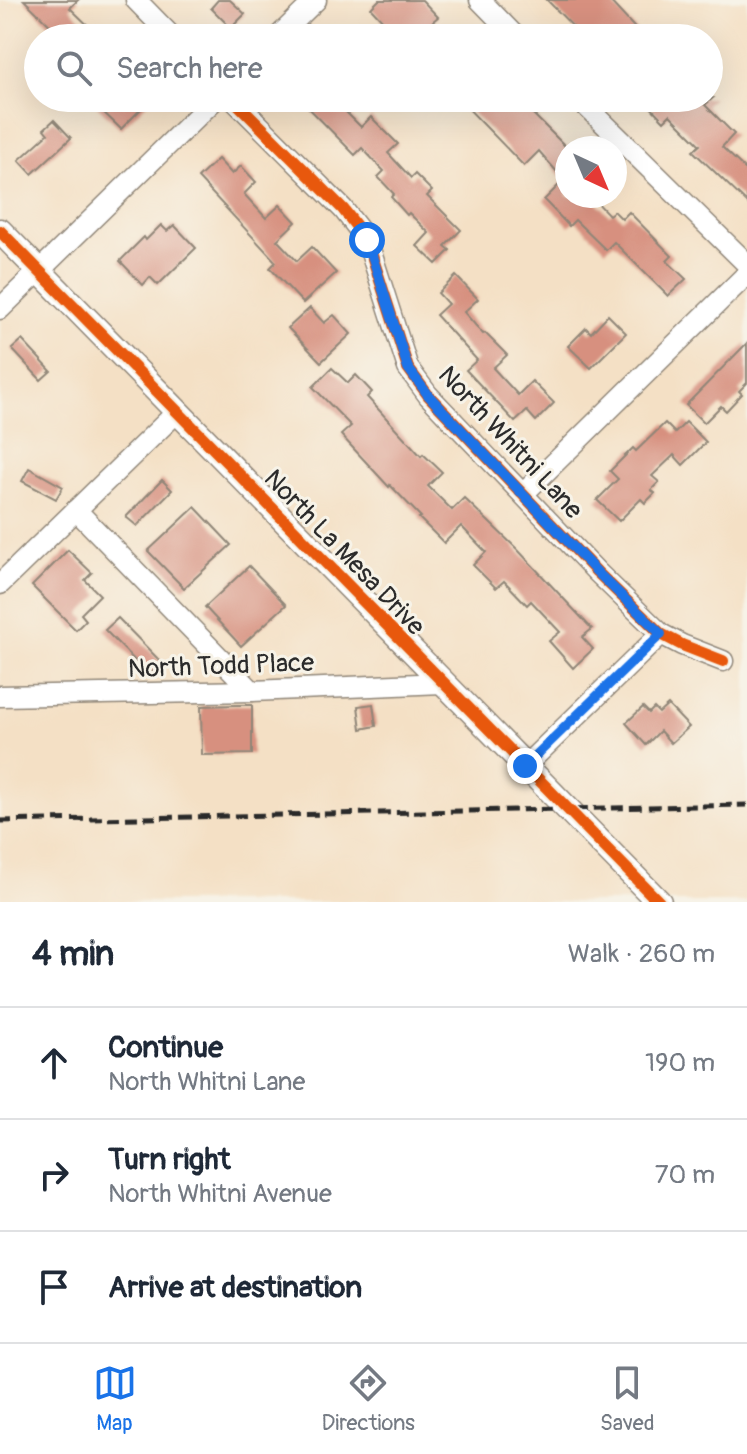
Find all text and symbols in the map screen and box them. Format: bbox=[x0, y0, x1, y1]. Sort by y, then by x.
search box bbox=[24, 24, 723, 112]
icon: search bbox=[52, 46, 96, 90]
text: Search here bbox=[116, 50, 263, 87]
north arrow bbox=[555, 136, 627, 208]
route start bbox=[349, 222, 385, 258]
street label: North Whitni Lane bbox=[431, 360, 589, 526]
street label: North La Mesa Drive bbox=[257, 463, 432, 642]
street label: North Todd Place bbox=[127, 647, 315, 685]
route end bbox=[507, 748, 543, 784]
text: 4 min bbox=[32, 933, 114, 976]
text: Walk · 260 m bbox=[568, 938, 715, 970]
text: Continue bbox=[108, 1029, 223, 1066]
icon: ahead bbox=[32, 1041, 76, 1085]
text: 190 m bbox=[645, 1047, 715, 1079]
text: North Whitni Lane bbox=[108, 1066, 305, 1098]
text: Turn right bbox=[108, 1141, 231, 1178]
icon: right bbox=[32, 1153, 76, 1197]
text: 70 m bbox=[655, 1159, 715, 1191]
text: North Whitni Avenue bbox=[108, 1178, 332, 1210]
icon: arrive bbox=[32, 1265, 76, 1309]
text: Arrive at destination bbox=[108, 1269, 362, 1306]
tab: Map bbox=[93, 1361, 137, 1437]
tab: Directions bbox=[322, 1361, 415, 1437]
tab: Saved bbox=[600, 1361, 654, 1437]

